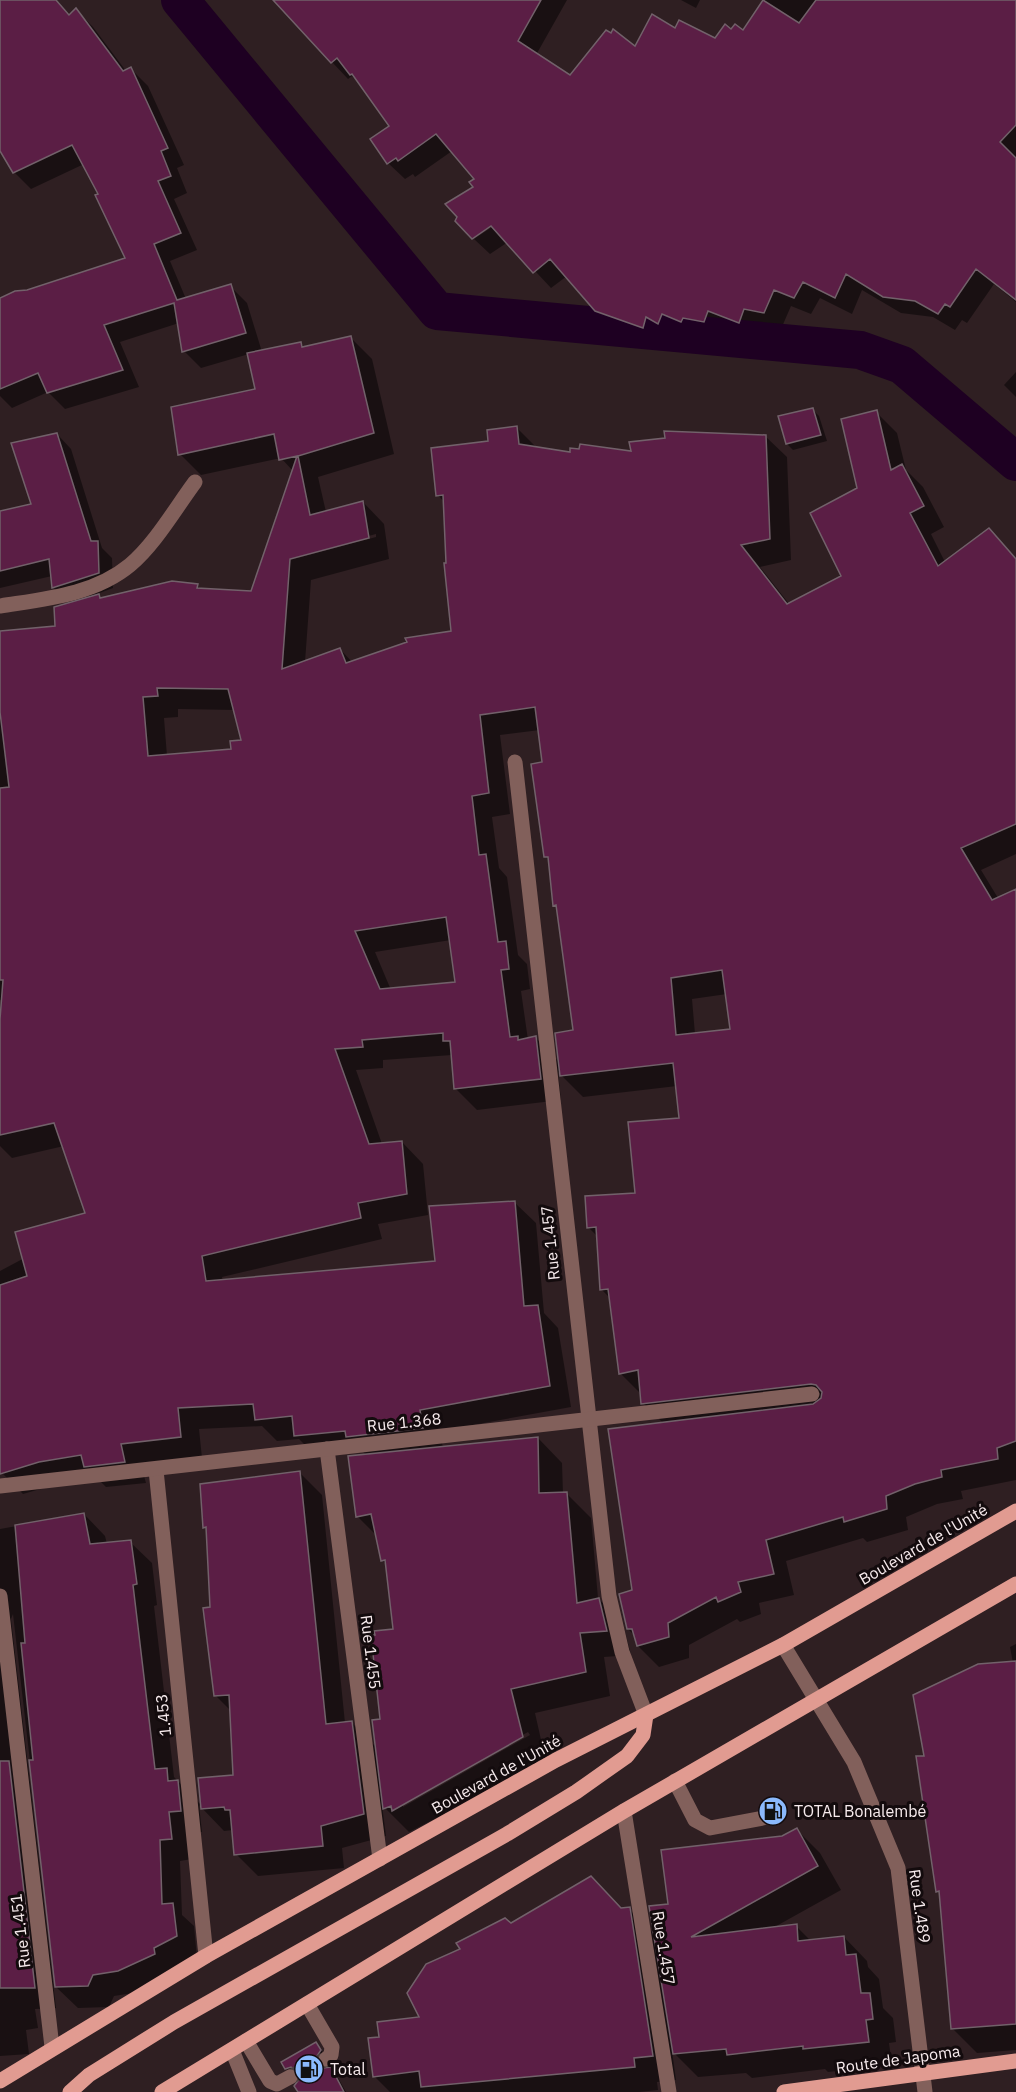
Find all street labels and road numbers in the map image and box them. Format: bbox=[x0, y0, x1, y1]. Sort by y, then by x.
street label: Rue 1.457 bbox=[536, 1205, 564, 1281]
street label: Rue 1.368 bbox=[366, 1408, 442, 1436]
street label: Boulevard de l'Unité bbox=[855, 1499, 991, 1589]
street label: Rue 1.455 bbox=[357, 1614, 385, 1690]
street label: 1.453 bbox=[151, 1693, 175, 1737]
street label: Boulevard de l'Unité bbox=[428, 1730, 564, 1818]
street label: Rue 1.489 bbox=[905, 1868, 935, 1944]
street label: Rue 1.451 bbox=[6, 1893, 34, 1969]
street label: Rue 1.457 bbox=[648, 1910, 680, 1986]
street label: Route de Japoma bbox=[834, 2040, 962, 2078]

